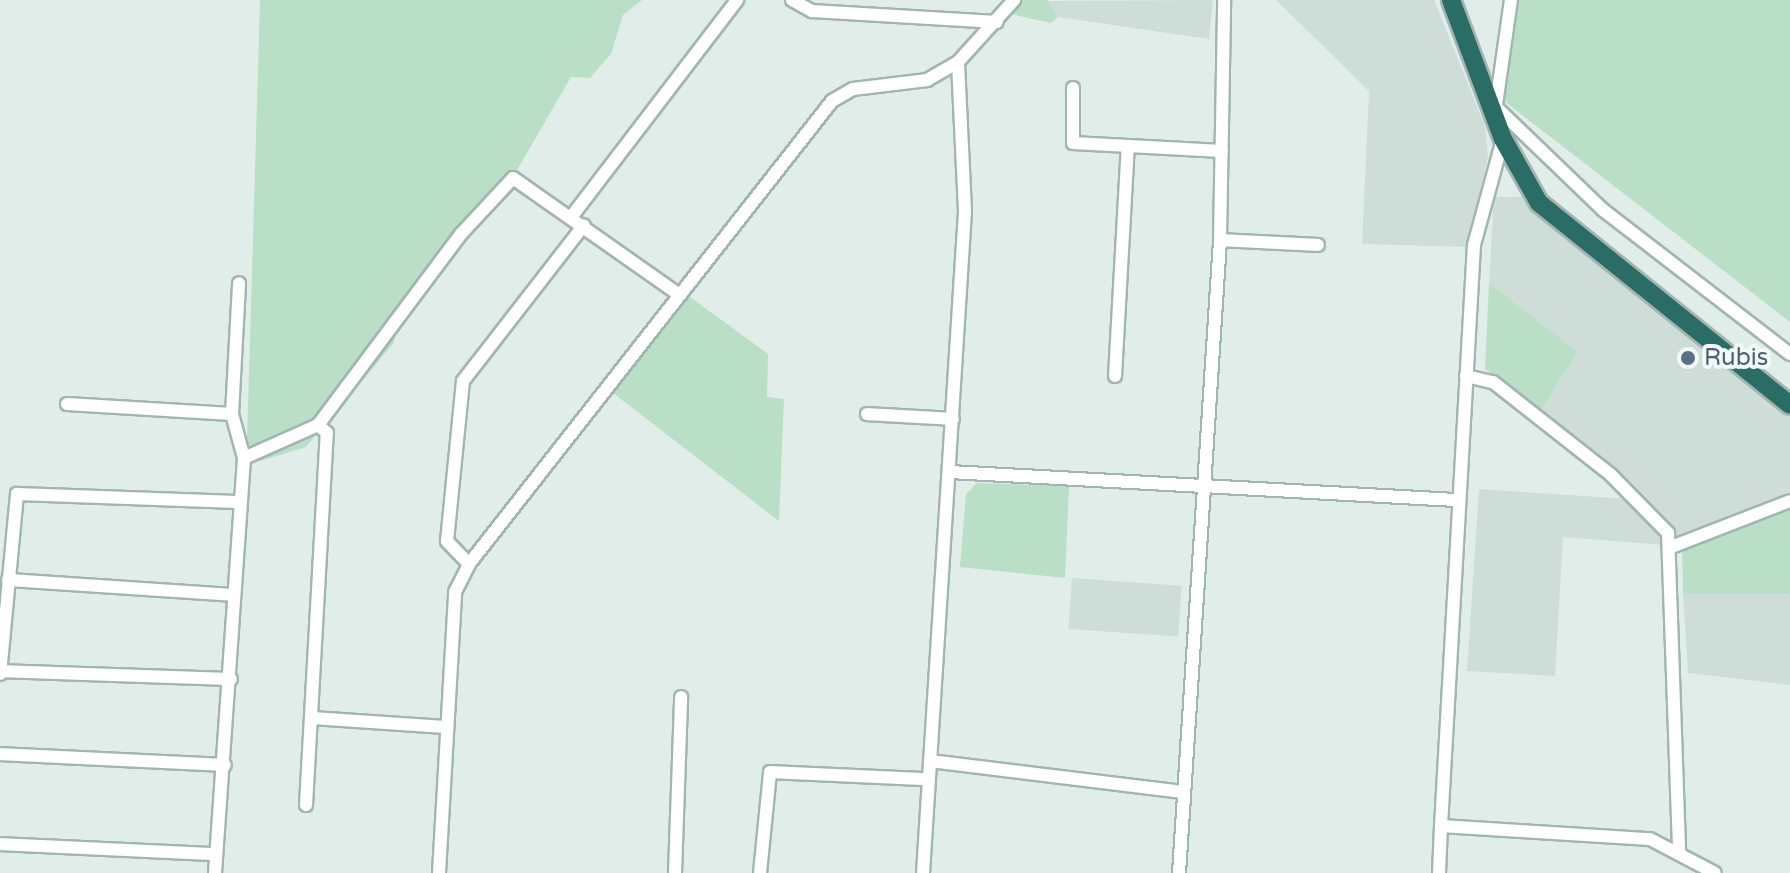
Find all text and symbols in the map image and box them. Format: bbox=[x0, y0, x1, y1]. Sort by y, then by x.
place label: Rubis bbox=[1704, 344, 1768, 372]
marker: Rubis bbox=[1679, 349, 1697, 367]

